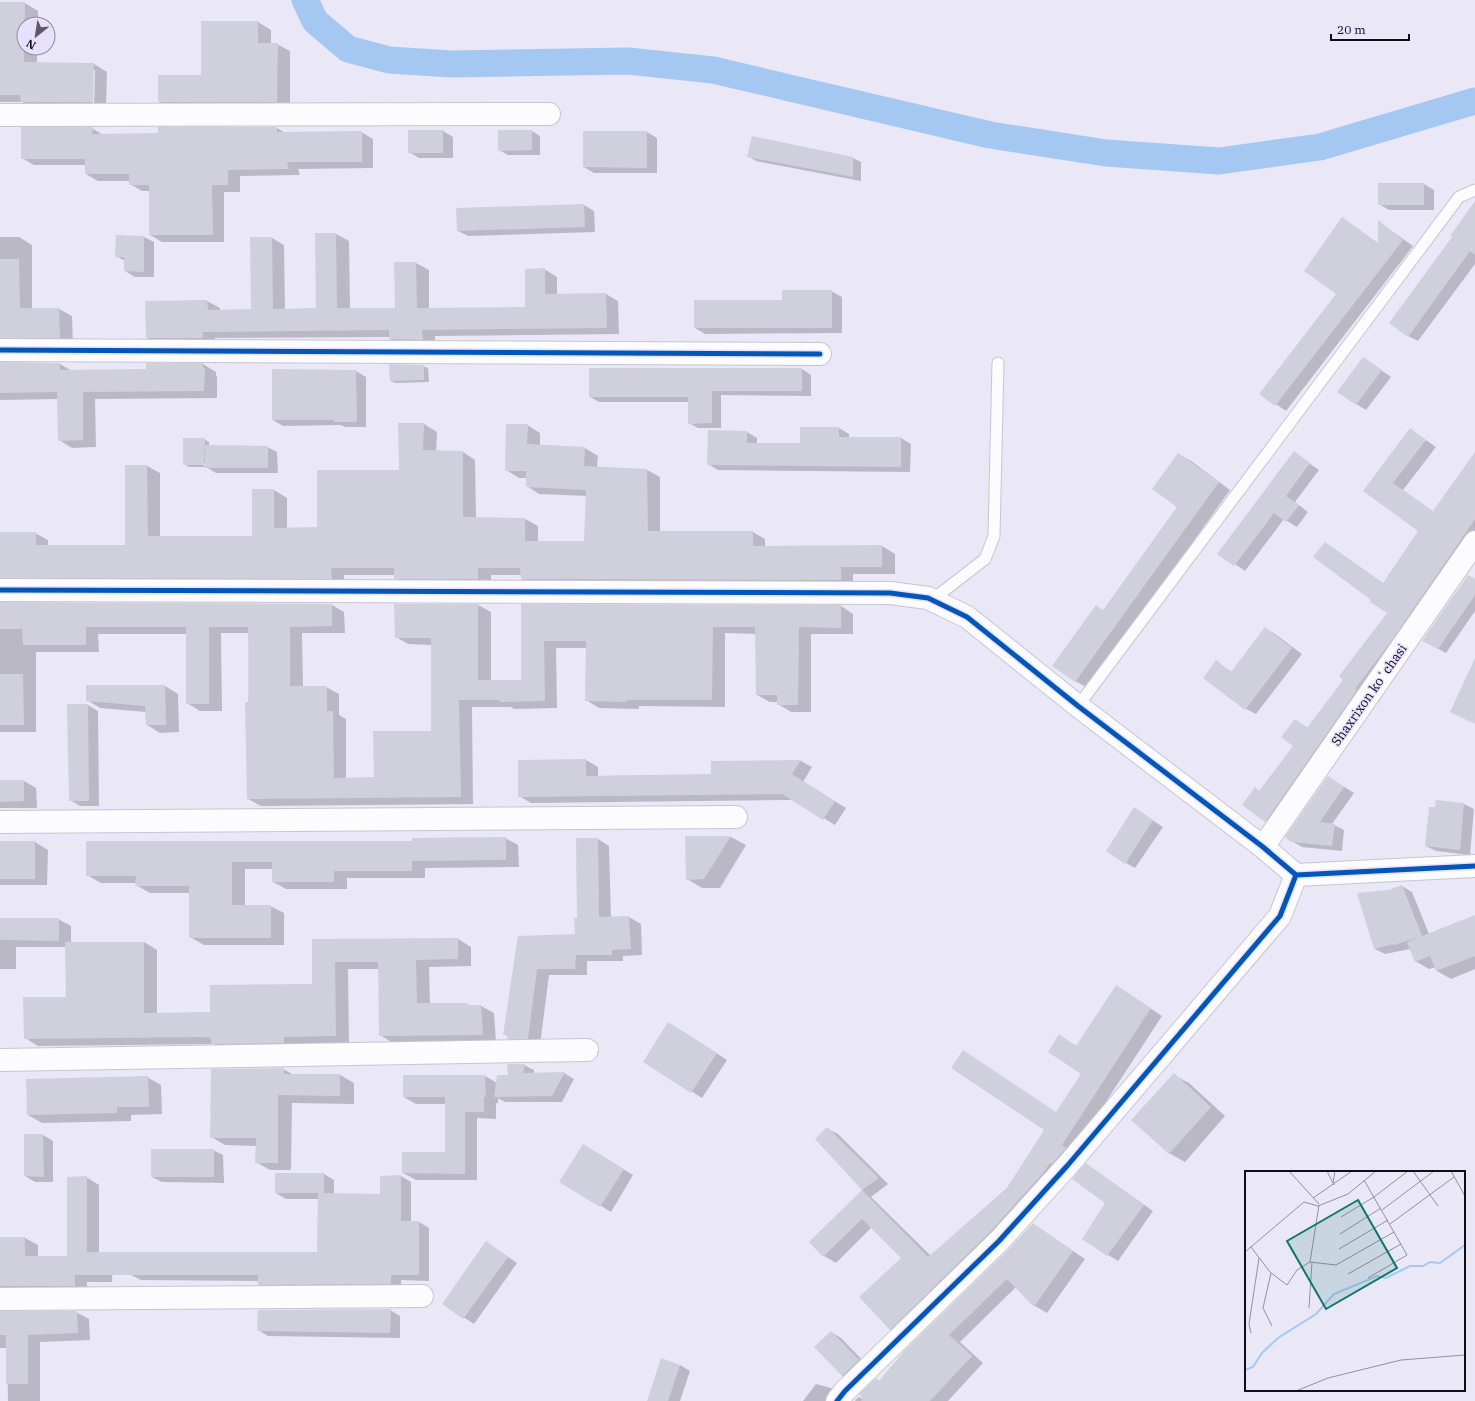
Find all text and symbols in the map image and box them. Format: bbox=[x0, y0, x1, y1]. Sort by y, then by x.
north arrow bbox=[16, 16, 56, 56]
scale bar bbox=[1331, 16, 1409, 42]
text: 20 m bbox=[1337, 22, 1366, 37]
text: N bbox=[23, 36, 38, 53]
street label: Shaxrixon koʻchasi bbox=[1327, 641, 1411, 749]
inset map bbox=[1245, 1171, 1465, 1391]

